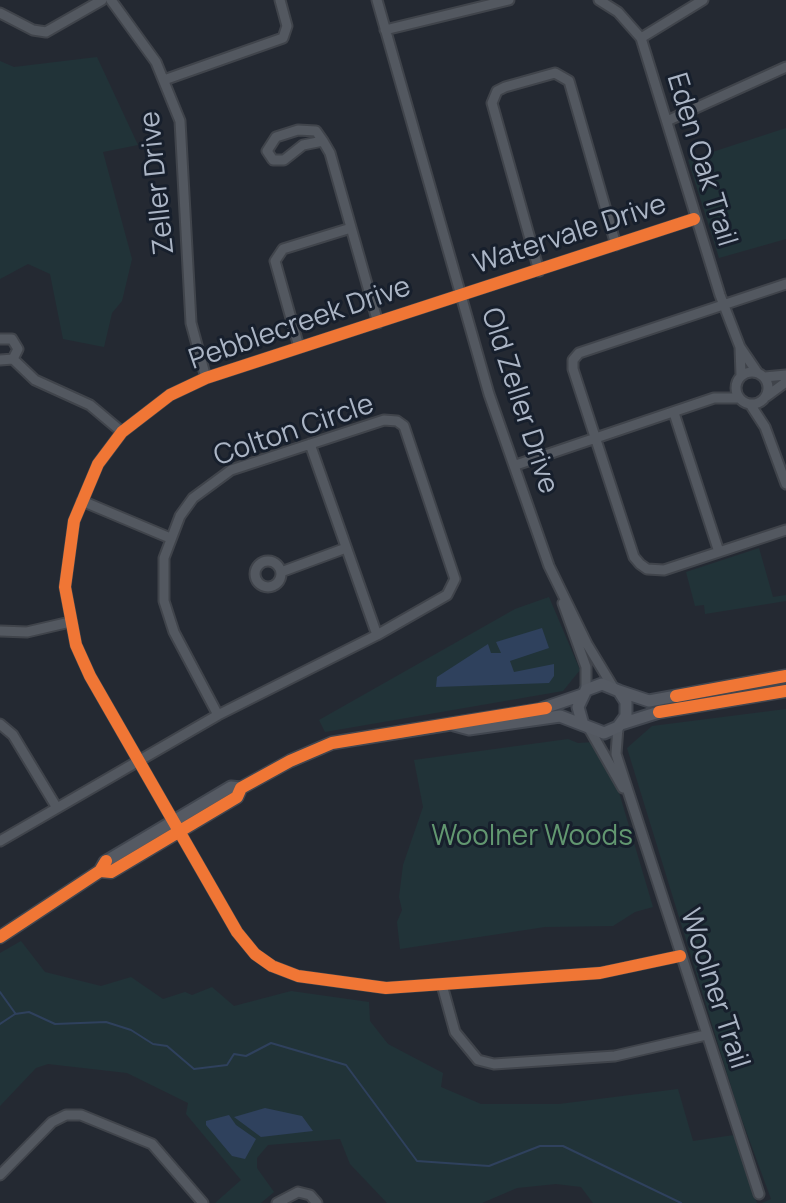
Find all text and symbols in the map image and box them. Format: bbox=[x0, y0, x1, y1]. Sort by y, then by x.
street label: Eden Oak Trail bbox=[659, 69, 743, 251]
street label: Zeller Drive bbox=[134, 110, 182, 256]
street label: Watervale Drive bbox=[469, 188, 671, 282]
street label: Pebblecreek Drive bbox=[185, 270, 415, 378]
street label: Old Zeller Drive bbox=[473, 304, 565, 498]
street label: Colton Circle bbox=[210, 388, 378, 474]
park label: Woolner Woods bbox=[431, 820, 633, 854]
street label: Woolner Trail bbox=[672, 905, 756, 1073]

